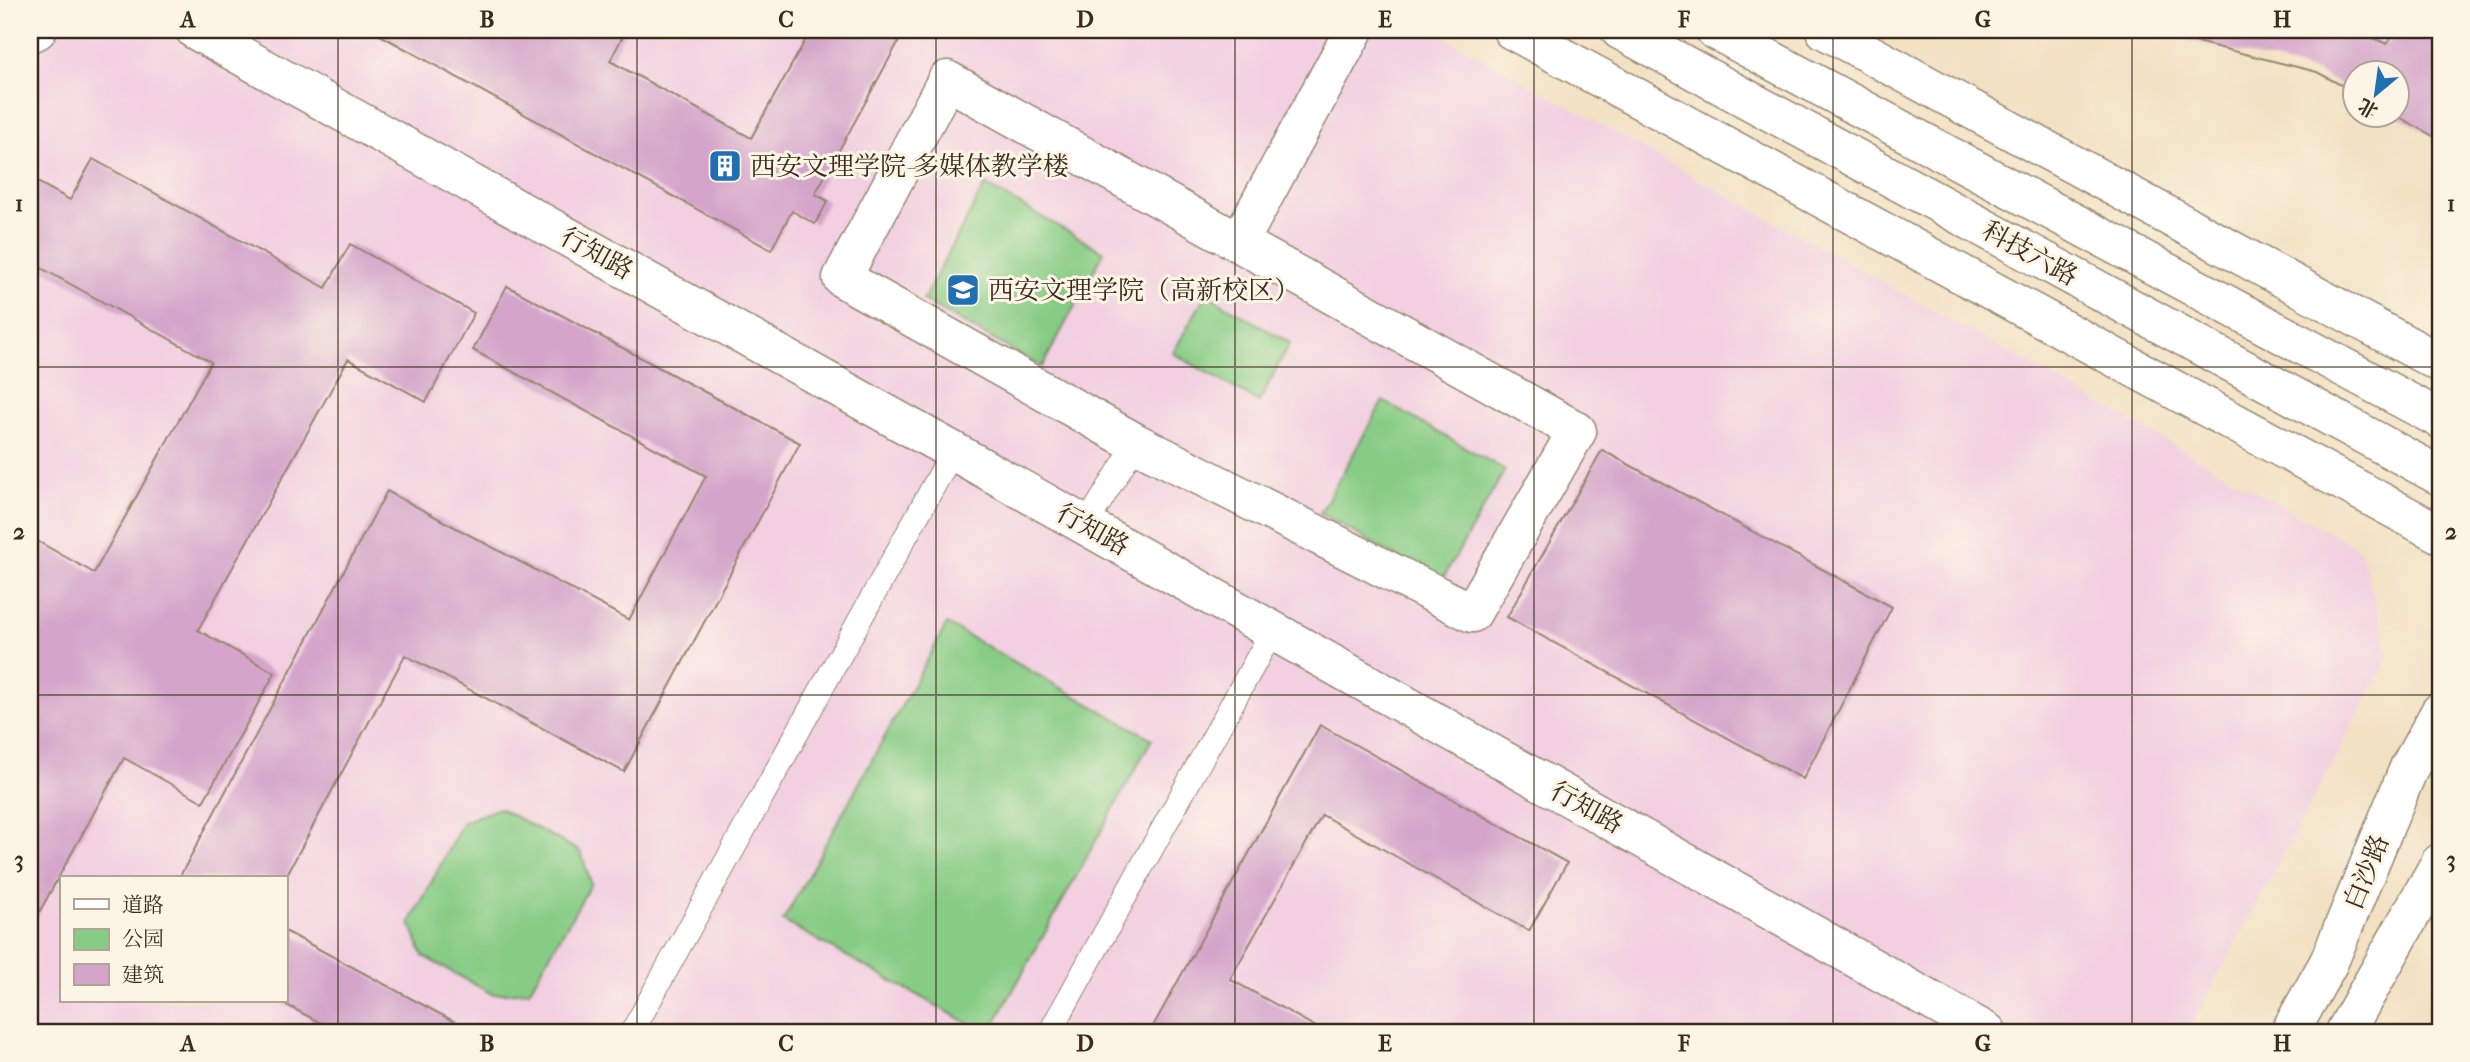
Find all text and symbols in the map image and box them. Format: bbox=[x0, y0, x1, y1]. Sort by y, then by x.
text: A bbox=[179, 6, 197, 33]
text: B bbox=[480, 6, 495, 33]
text: C bbox=[778, 6, 794, 33]
text: D bbox=[1076, 6, 1094, 33]
text: E bbox=[1378, 6, 1392, 33]
text: F bbox=[1677, 6, 1691, 33]
text: G bbox=[1975, 6, 1991, 33]
text: H bbox=[2273, 6, 2291, 33]
north arrow bbox=[2340, 60, 2410, 130]
text: 北 bbox=[2355, 94, 2382, 122]
building icon: 西安文理学院-多媒体教学楼 bbox=[706, 147, 744, 185]
place label: 西安文理学院-多媒体教学楼 bbox=[750, 151, 1069, 182]
text: 1 bbox=[15, 190, 23, 217]
text: 1 bbox=[2447, 190, 2455, 217]
street label: 科技六路 bbox=[1977, 215, 2083, 292]
street label: 行知路 bbox=[555, 221, 638, 286]
school or university icon: 西安文理学院（高新校区） bbox=[944, 271, 982, 309]
place label: 西安文理学院（高新校区） bbox=[988, 275, 1300, 306]
street label: 行知路 bbox=[1051, 497, 1134, 562]
text: 2 bbox=[13, 518, 25, 545]
text: 2 bbox=[2445, 518, 2457, 545]
street label: 行知路 bbox=[1545, 775, 1628, 840]
street label: 白沙路 bbox=[2337, 830, 2395, 914]
text: 3 bbox=[14, 846, 24, 873]
text: 3 bbox=[2446, 846, 2456, 873]
legend bbox=[60, 876, 287, 1002]
text: 道路 bbox=[122, 893, 164, 917]
text: 公园 bbox=[122, 927, 164, 951]
text: 建筑 bbox=[122, 963, 164, 987]
text: A bbox=[179, 1030, 197, 1057]
text: B bbox=[480, 1030, 495, 1057]
text: C bbox=[778, 1030, 794, 1057]
text: D bbox=[1076, 1030, 1094, 1057]
text: E bbox=[1378, 1030, 1392, 1057]
text: F bbox=[1677, 1030, 1691, 1057]
text: G bbox=[1975, 1030, 1991, 1057]
text: H bbox=[2273, 1030, 2291, 1057]

